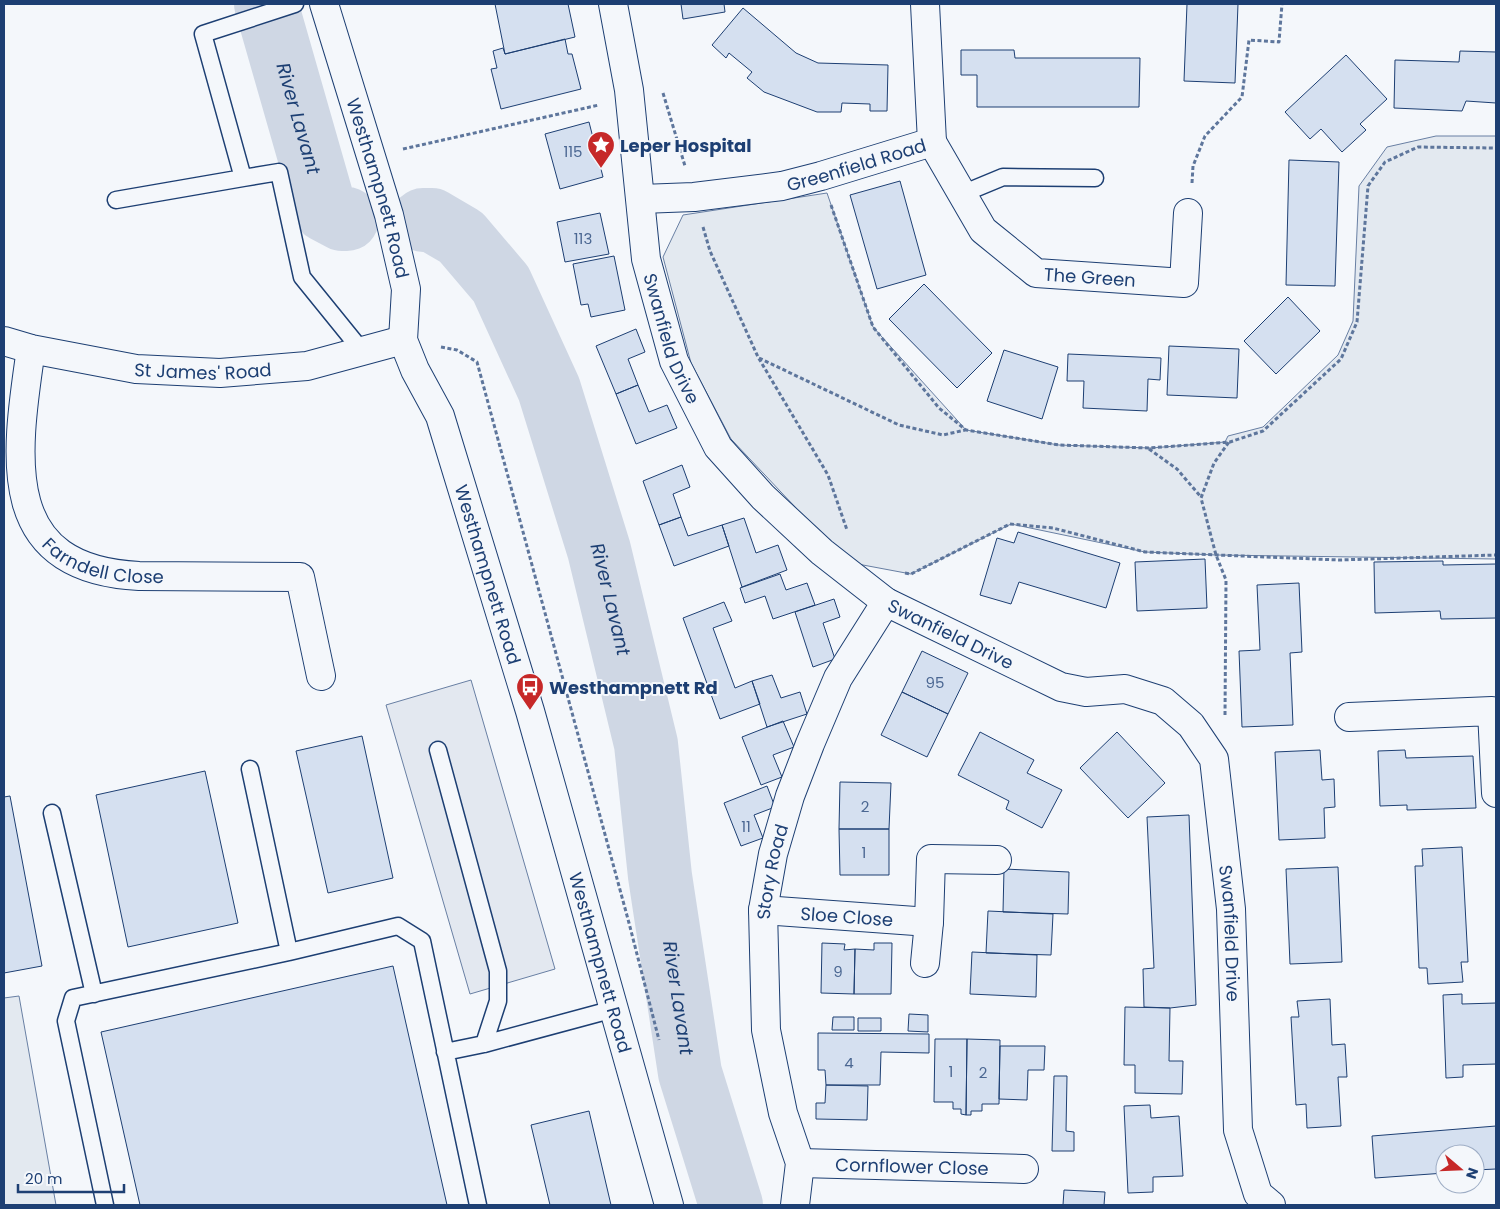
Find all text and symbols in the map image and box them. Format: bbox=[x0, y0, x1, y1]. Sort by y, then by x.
water label: River Lavant bbox=[270, 59, 328, 179]
street label: Westhampnett Road bbox=[341, 95, 416, 281]
place icon: Leper Hospital bbox=[586, 130, 616, 169]
street label: Greenfield Road bbox=[784, 132, 929, 197]
place label: Leper Hospital bbox=[620, 133, 752, 158]
house number: 115 bbox=[563, 141, 583, 162]
house number: 113 bbox=[574, 228, 592, 249]
street label: The Green bbox=[1043, 261, 1137, 292]
street label: Swanfield Drive bbox=[638, 270, 706, 408]
street label: St James' Road bbox=[134, 356, 272, 385]
street label: Westhampnett Road bbox=[449, 481, 527, 667]
street label: Farndell Close bbox=[37, 532, 164, 589]
water label: River Lavant bbox=[584, 539, 638, 659]
street label: Swanfield Drive bbox=[884, 592, 1018, 675]
bus stop icon: Westhampnett Rd bbox=[515, 672, 545, 711]
house number: 95 bbox=[926, 672, 944, 693]
place label: Westhampnett Rd bbox=[549, 675, 718, 700]
house number: 2 bbox=[861, 796, 869, 817]
house number: 11 bbox=[741, 816, 751, 837]
street label: Story Road bbox=[750, 821, 794, 920]
house number: 1 bbox=[862, 842, 866, 863]
street label: Swanfield Drive bbox=[1214, 864, 1246, 1002]
street label: Westhampnett Road bbox=[563, 869, 638, 1056]
street label: Sloe Close bbox=[800, 900, 894, 932]
water label: River Lavant bbox=[657, 939, 701, 1058]
house number: 9 bbox=[833, 961, 843, 982]
house number: 4 bbox=[844, 1052, 854, 1073]
house number: 1 bbox=[949, 1061, 953, 1082]
house number: 2 bbox=[979, 1062, 987, 1083]
north arrow bbox=[1435, 1144, 1485, 1194]
street label: Cornflower Close bbox=[835, 1151, 989, 1181]
scale bar bbox=[18, 1162, 124, 1194]
text: N bbox=[1461, 1165, 1483, 1181]
text: 20 m bbox=[25, 1168, 63, 1189]

